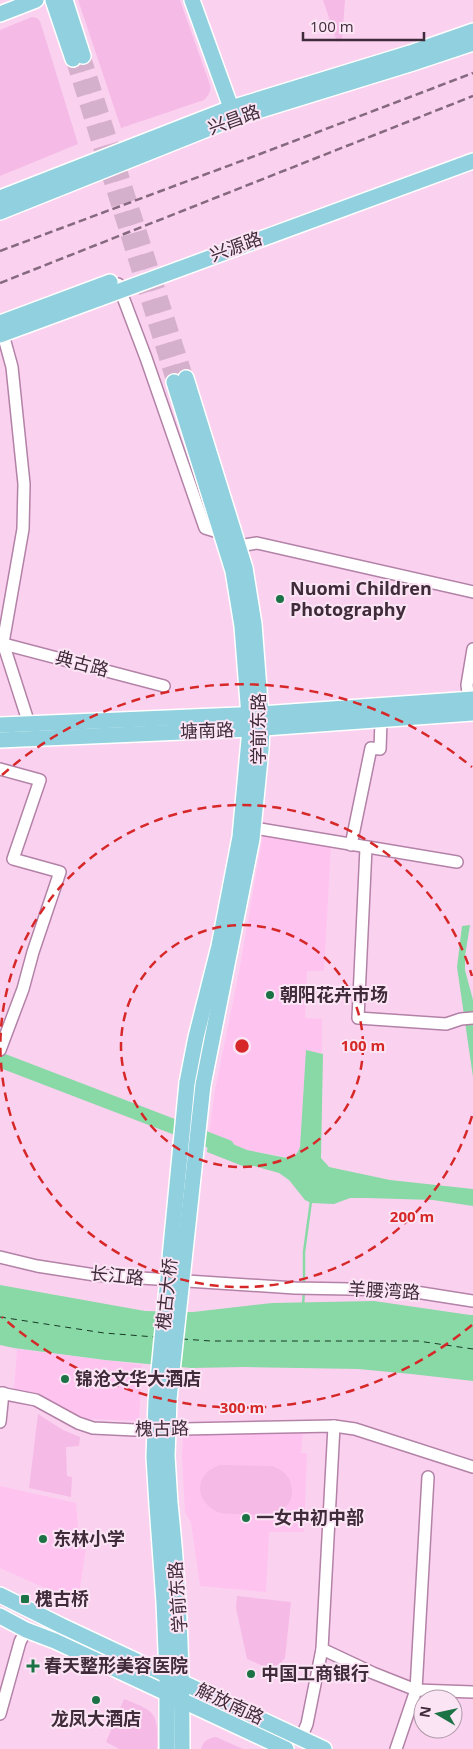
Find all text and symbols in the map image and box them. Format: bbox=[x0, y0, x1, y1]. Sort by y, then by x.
scale bar bbox=[303, 10, 424, 42]
text: 100 m bbox=[310, 16, 354, 36]
street label: 兴昌路 bbox=[204, 99, 263, 140]
street label: 兴源路 bbox=[206, 226, 265, 267]
place label: Nuomi Children Photography bbox=[290, 576, 432, 621]
marker: Nuomi Children Photography bbox=[274, 593, 286, 605]
street label: 典古路 bbox=[53, 644, 111, 682]
street label: 学前东路 bbox=[246, 693, 270, 765]
street label: 塘南路 bbox=[180, 717, 234, 743]
place label: 朝阳花卉市场 bbox=[280, 982, 388, 1006]
marker: 朝阳花卉市场 bbox=[264, 989, 276, 1001]
text: 100 m bbox=[341, 1035, 385, 1055]
centre of rings bbox=[233, 1037, 251, 1055]
text: 200 m bbox=[390, 1206, 434, 1226]
street label: 槐古大桥 bbox=[150, 1257, 182, 1331]
street label: 长江路 bbox=[89, 1260, 145, 1290]
street label: 羊腰湾路 bbox=[347, 1276, 421, 1304]
place label: 锦沧文华大酒店 bbox=[75, 1366, 201, 1390]
marker: 锦沧文华大酒店 bbox=[59, 1373, 71, 1385]
text: 300 m bbox=[220, 1397, 264, 1417]
street label: 槐古路 bbox=[135, 1416, 189, 1440]
place label: 一女中初中部 bbox=[256, 1505, 364, 1529]
marker: 一女中初中部 bbox=[240, 1512, 252, 1524]
place label: 东林小学 bbox=[53, 1526, 125, 1550]
marker: 东林小学 bbox=[37, 1533, 49, 1545]
street label: 学前东路 bbox=[163, 1560, 191, 1634]
place label: 槐古桥 bbox=[35, 1586, 89, 1610]
marker: 槐古桥 bbox=[19, 1593, 31, 1605]
place label: 春天整形美容医院 bbox=[44, 1653, 188, 1677]
marker: 春天整形美容医院 bbox=[26, 1659, 40, 1673]
place label: 中国工商银行 bbox=[261, 1661, 369, 1685]
marker: 中国工商银行 bbox=[245, 1668, 257, 1680]
street label: 解放南路 bbox=[193, 1677, 268, 1729]
north arrow bbox=[413, 1689, 463, 1739]
marker: 龙凤大酒店 bbox=[90, 1694, 102, 1706]
text: N bbox=[414, 1705, 435, 1719]
place label: 龙凤大酒店 bbox=[51, 1706, 141, 1730]

